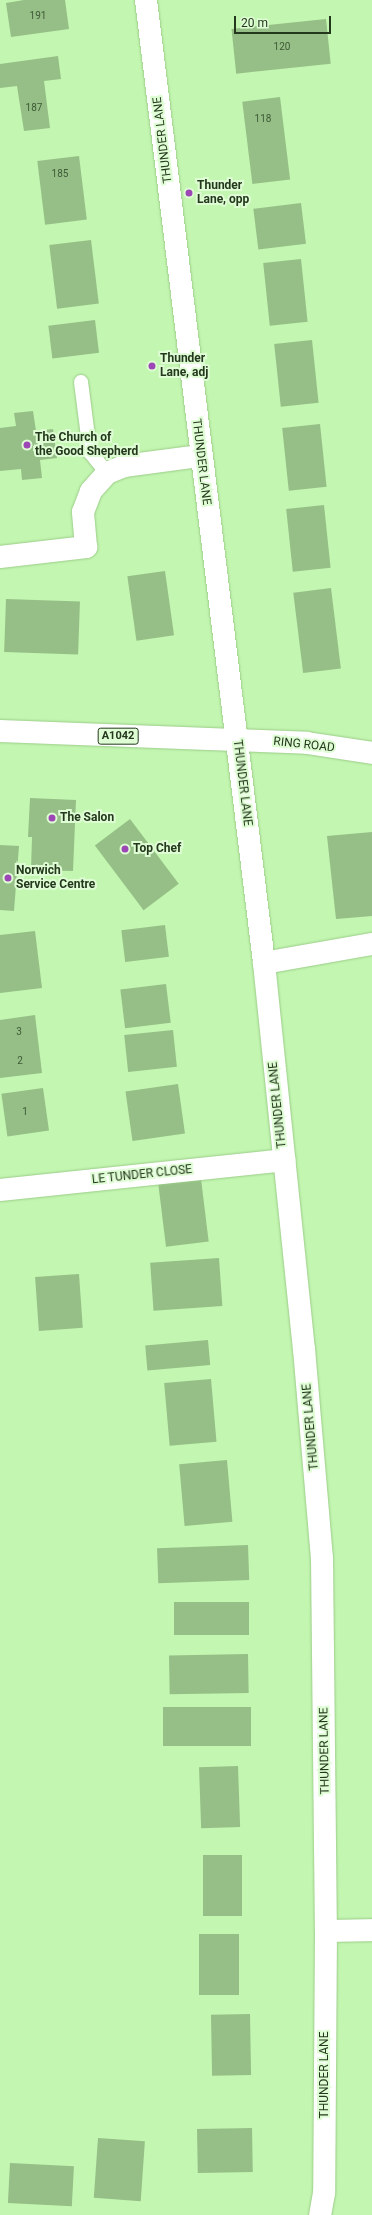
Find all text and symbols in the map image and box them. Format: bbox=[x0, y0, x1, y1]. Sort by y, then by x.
scale bar bbox=[236, 8, 333, 34]
house number: 191 bbox=[30, 10, 46, 22]
text: 20 m bbox=[241, 16, 268, 30]
house number: 120 bbox=[274, 41, 290, 53]
street label: THUNDER LANE bbox=[151, 96, 175, 184]
house number: 187 bbox=[26, 102, 42, 114]
house number: 118 bbox=[255, 113, 271, 125]
house number: 185 bbox=[52, 168, 68, 180]
place label: Thunder Lane, opp bbox=[197, 179, 249, 207]
marker: Thunder Lane, opp bbox=[184, 188, 194, 198]
place label: Thunder Lane, adj bbox=[160, 352, 208, 380]
marker: Thunder Lane, adj bbox=[147, 361, 157, 371]
street label: THUNDER LANE bbox=[189, 418, 213, 506]
place label: The Church of the Good Shepherd bbox=[35, 431, 138, 459]
marker: The Church of the Good Shepherd bbox=[22, 440, 32, 450]
road number: A1042 bbox=[97, 727, 139, 745]
street label: RING ROAD bbox=[273, 735, 335, 755]
street label: THUNDER LANE bbox=[230, 739, 254, 827]
place label: The Salon bbox=[60, 811, 114, 825]
marker: The Salon bbox=[47, 813, 57, 823]
place label: Top Chef bbox=[133, 842, 181, 856]
marker: Top Chef bbox=[120, 844, 130, 854]
place label: Norwich Service Centre bbox=[16, 864, 95, 892]
marker: Norwich Service Centre bbox=[3, 873, 13, 883]
house number: 3 bbox=[16, 1026, 22, 1038]
house number: 2 bbox=[17, 1055, 23, 1067]
street label: THUNDER LANE bbox=[266, 1061, 290, 1149]
house number: 1 bbox=[22, 1106, 28, 1118]
street label: LE TUNDER CLOSE bbox=[91, 1163, 193, 1187]
street label: THUNDER LANE bbox=[300, 1383, 322, 1471]
street label: THUNDER LANE bbox=[317, 1707, 333, 1795]
street label: THUNDER LANE bbox=[318, 2032, 332, 2118]

